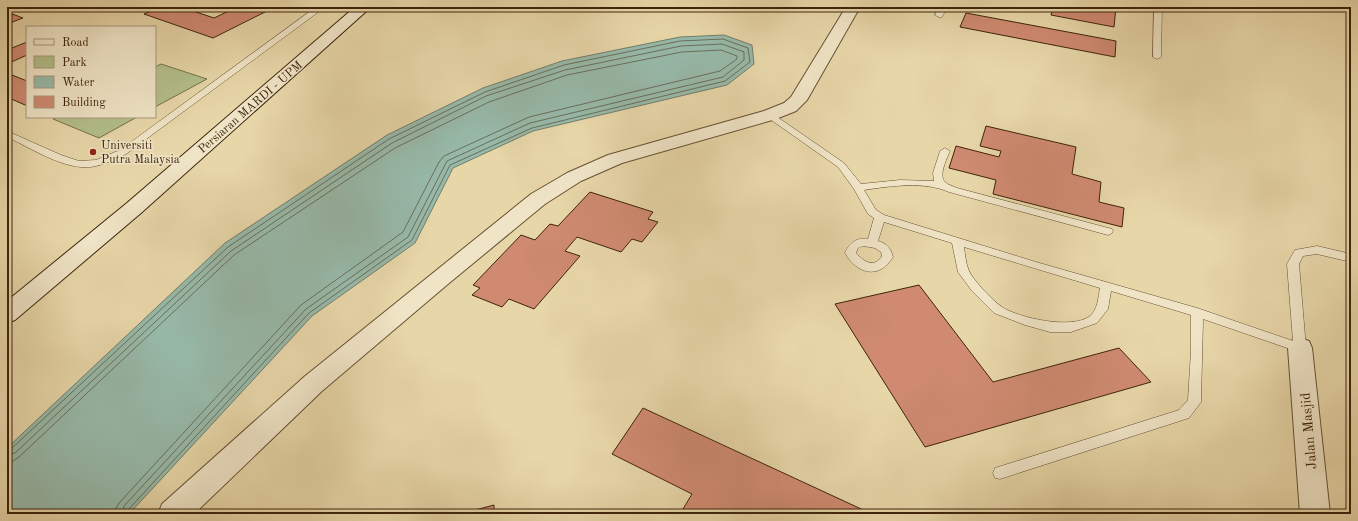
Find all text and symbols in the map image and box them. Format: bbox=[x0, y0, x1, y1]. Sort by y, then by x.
legend bbox=[26, 26, 156, 118]
text: Road bbox=[62, 37, 89, 49]
text: Park bbox=[62, 57, 87, 69]
street label: Persiaran MARDI - UPM bbox=[196, 59, 305, 156]
text: Water bbox=[62, 77, 95, 89]
text: Building bbox=[62, 97, 106, 109]
place label: Universiti Putra Malaysia bbox=[101, 140, 180, 166]
marker: Universiti Putra Malaysia bbox=[88, 147, 98, 157]
street label: Jalan Masjid bbox=[1299, 392, 1319, 470]

